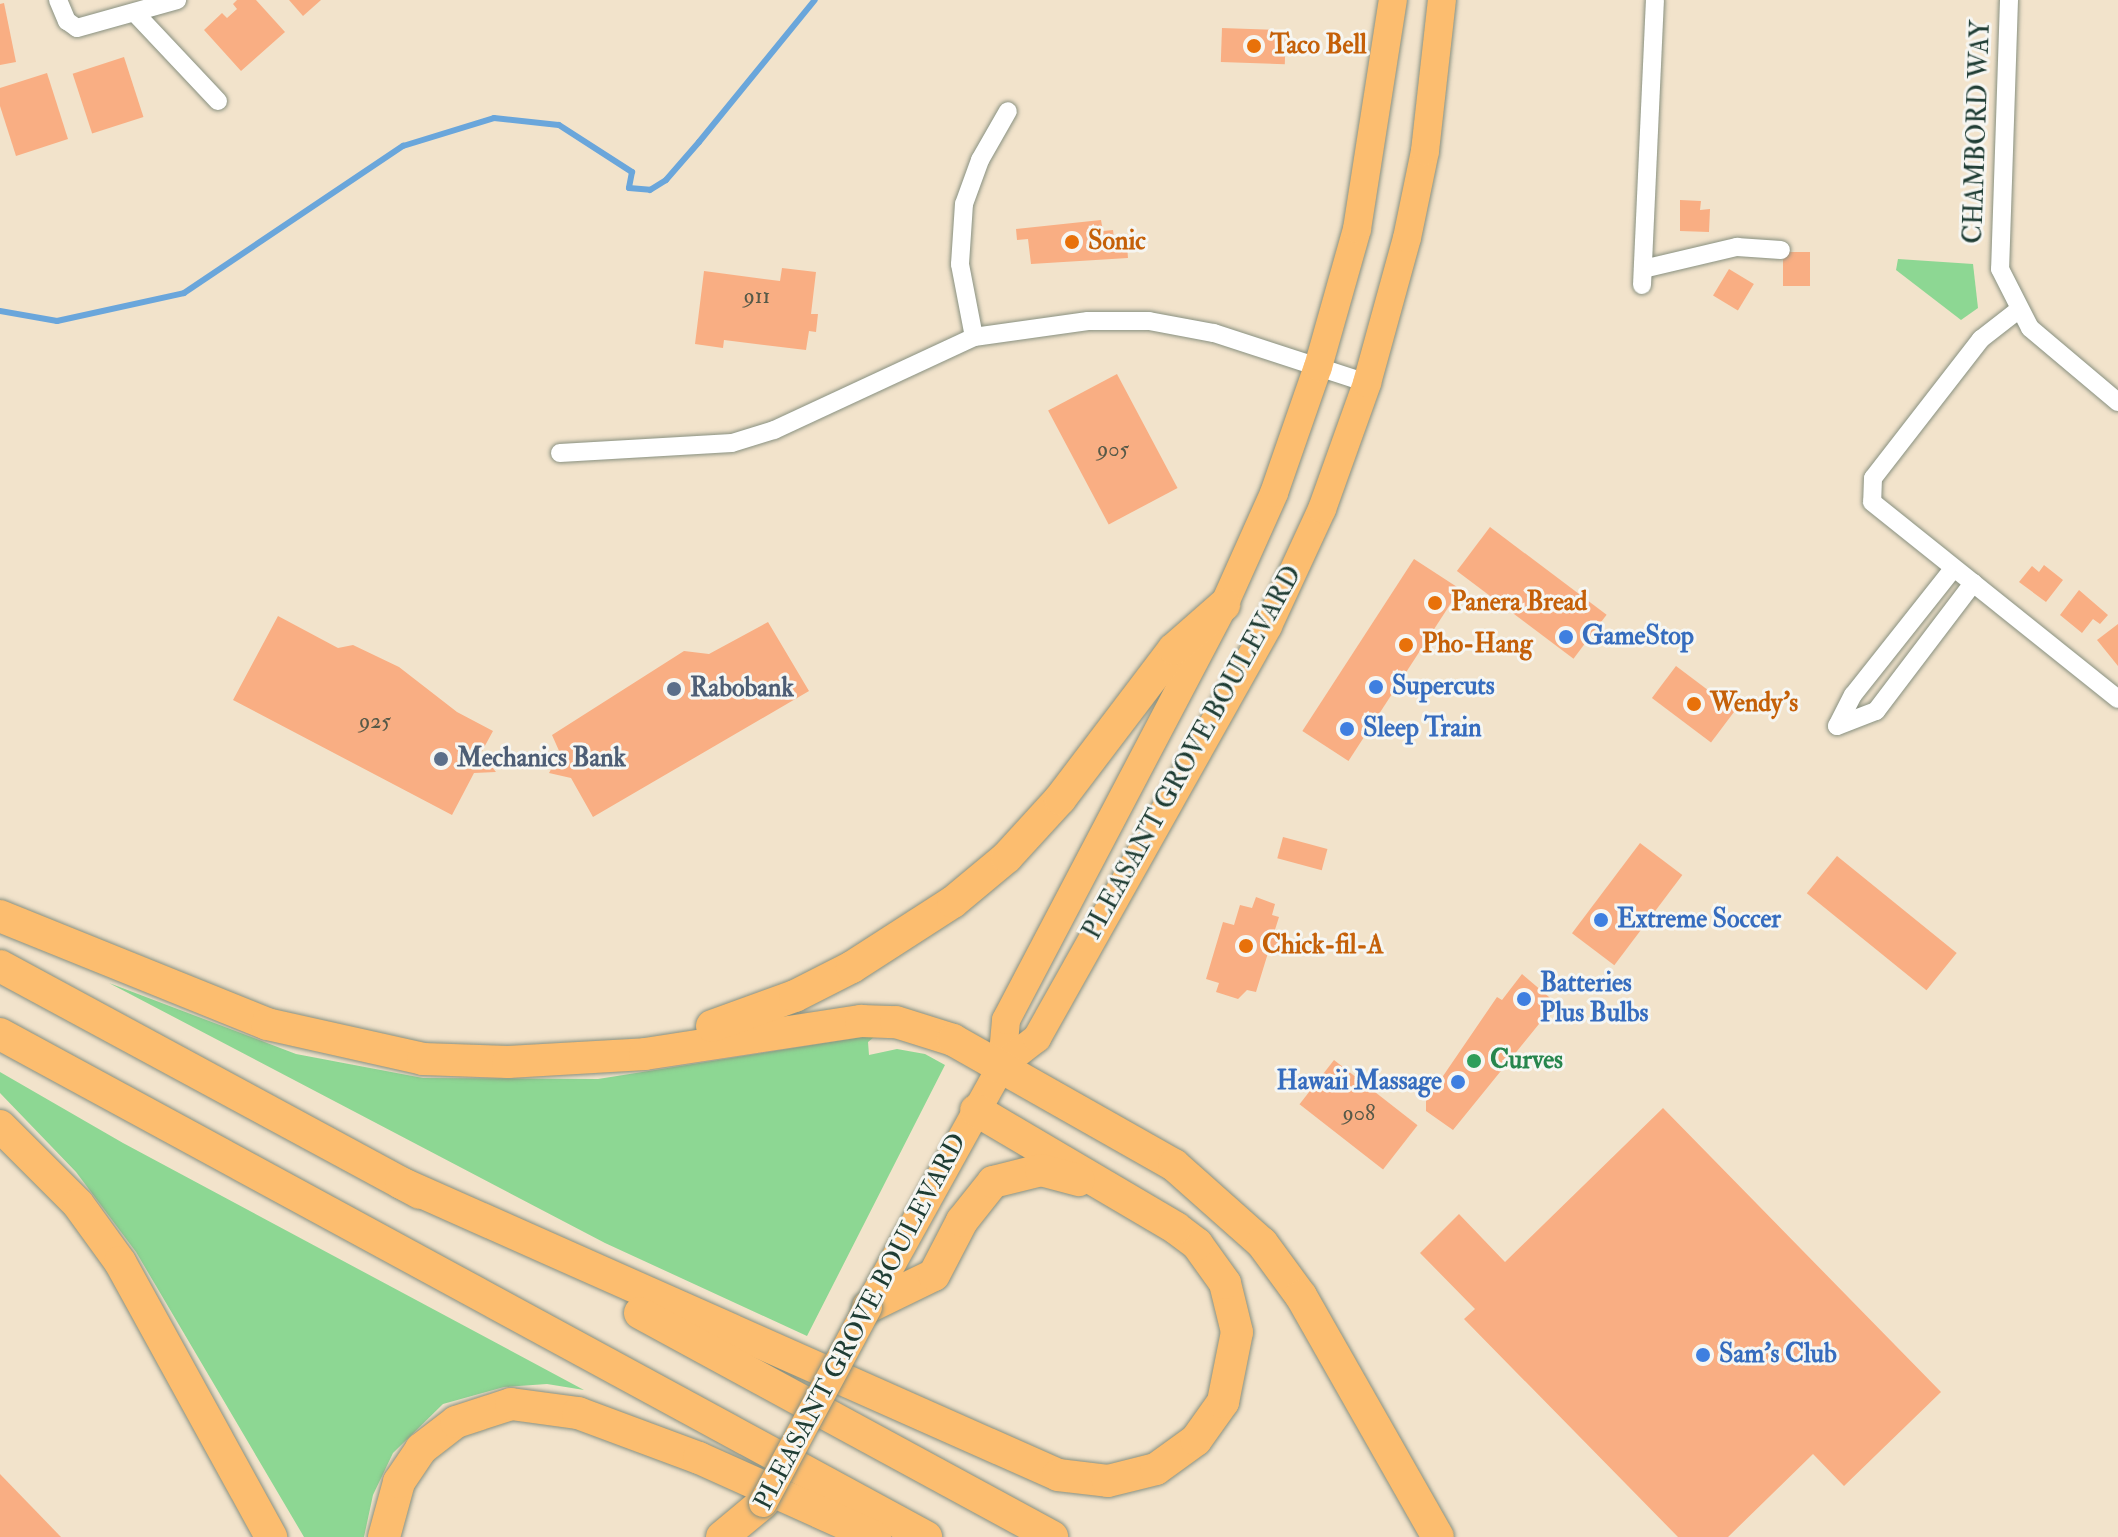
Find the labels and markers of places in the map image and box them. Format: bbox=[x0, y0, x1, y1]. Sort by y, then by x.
place label: Taco Bell bbox=[1270, 30, 1367, 62]
marker: Taco Bell bbox=[1245, 37, 1263, 55]
place label: Sonic bbox=[1088, 226, 1146, 258]
marker: Sonic bbox=[1063, 233, 1081, 251]
place label: Panera Bread bbox=[1451, 587, 1587, 619]
marker: Panera Bread bbox=[1426, 594, 1444, 612]
place label: GameStop bbox=[1582, 621, 1694, 653]
marker: GameStop bbox=[1557, 628, 1575, 646]
place label: Pho-Hang bbox=[1422, 629, 1533, 661]
marker: Pho-Hang bbox=[1397, 636, 1415, 654]
place label: Supercuts bbox=[1392, 671, 1495, 703]
place label: Rabobank bbox=[690, 673, 794, 705]
marker: Supercuts bbox=[1367, 678, 1385, 696]
marker: Rabobank bbox=[665, 680, 683, 698]
place label: Wendy's bbox=[1710, 688, 1798, 720]
marker: Wendy's bbox=[1685, 695, 1703, 713]
place label: Sleep Train bbox=[1363, 713, 1482, 745]
marker: Sleep Train bbox=[1338, 720, 1356, 738]
place label: Mechanics Bank bbox=[457, 743, 626, 775]
marker: Mechanics Bank bbox=[432, 750, 450, 768]
place label: Extreme Soccer bbox=[1617, 904, 1781, 936]
marker: Extreme Soccer bbox=[1592, 911, 1610, 929]
place label: Chick-fil-A bbox=[1262, 930, 1384, 962]
marker: Chick-fil-A bbox=[1237, 937, 1255, 955]
place label: Batteries Plus Bulbs bbox=[1540, 968, 1648, 1030]
marker: Batteries Plus Bulbs bbox=[1515, 990, 1533, 1008]
place label: Curves bbox=[1490, 1045, 1563, 1077]
marker: Curves bbox=[1465, 1052, 1483, 1070]
place label: Hawaii Massage bbox=[1276, 1066, 1442, 1098]
marker: Hawaii Massage bbox=[1449, 1073, 1467, 1091]
place label: Sam's Club bbox=[1719, 1339, 1837, 1371]
marker: Sam's Club bbox=[1694, 1346, 1712, 1364]

